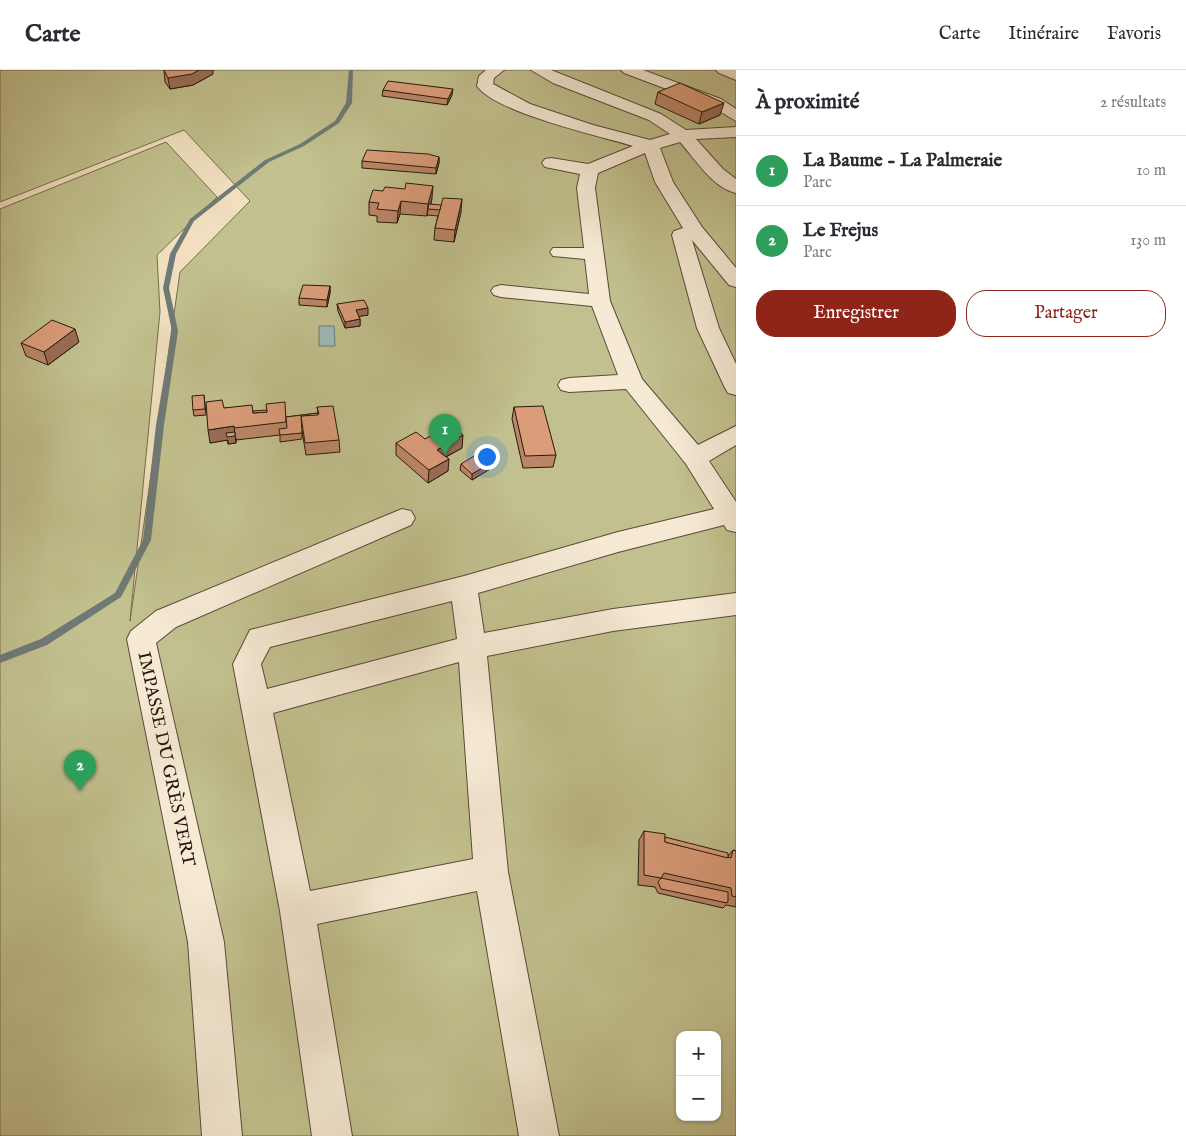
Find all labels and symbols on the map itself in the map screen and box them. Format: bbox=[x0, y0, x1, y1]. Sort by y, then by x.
pin: 1 bbox=[429, 414, 461, 455]
your location bbox=[474, 444, 500, 470]
street label: IMPASSE DU GRÈS VERT bbox=[131, 649, 202, 869]
pin: 2 bbox=[64, 750, 96, 791]

